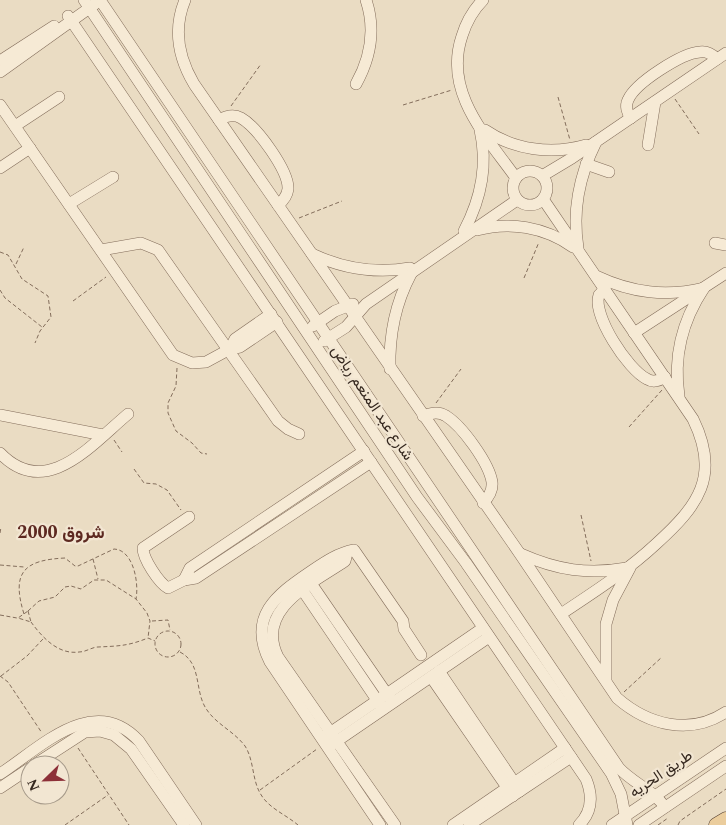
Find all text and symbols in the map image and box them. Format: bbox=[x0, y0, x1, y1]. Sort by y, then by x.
street label: شارع عبد المنعم رياض bbox=[325, 341, 419, 465]
district label: شروق 2000 bbox=[17, 519, 105, 546]
street label: طريق الحريه bbox=[625, 744, 697, 804]
north arrow bbox=[20, 755, 70, 805]
text: N bbox=[22, 776, 45, 794]

